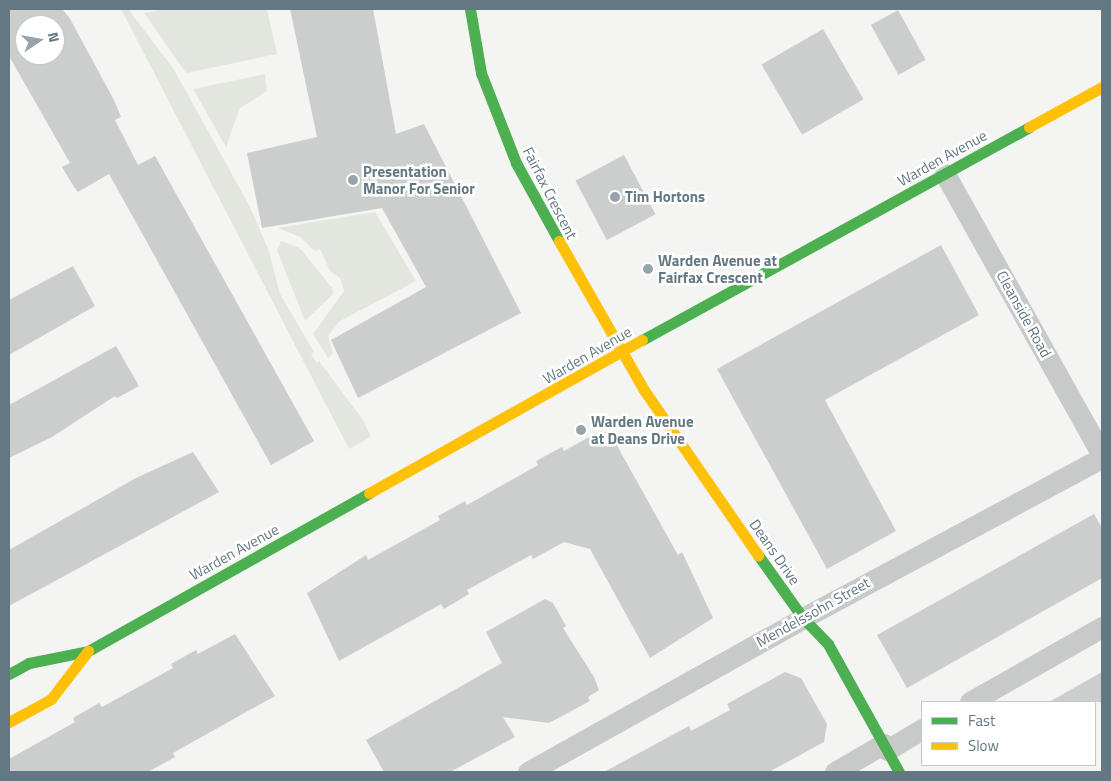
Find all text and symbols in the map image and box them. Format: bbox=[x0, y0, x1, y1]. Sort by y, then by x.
north arrow bbox=[15, 15, 65, 65]
text: N bbox=[43, 30, 65, 44]
street label: Warden Avenue bbox=[894, 126, 990, 190]
street label: Fairfax Crescent bbox=[519, 144, 581, 242]
place label: Presentation Manor For Senior bbox=[363, 162, 475, 197]
marker: Presentation Manor For Senior bbox=[347, 174, 359, 186]
place label: Tim Hortons bbox=[625, 188, 705, 206]
marker: Tim Hortons bbox=[609, 191, 621, 203]
place label: Warden Avenue at Fairfax Crescent bbox=[658, 251, 777, 286]
marker: Warden Avenue at Fairfax Crescent bbox=[642, 263, 654, 275]
street label: Cleanside Road bbox=[993, 268, 1055, 360]
street label: Warden Avenue bbox=[539, 322, 635, 388]
place label: Warden Avenue at Deans Drive bbox=[591, 412, 694, 447]
marker: Warden Avenue at Deans Drive bbox=[575, 424, 587, 436]
street label: Deans Drive bbox=[746, 516, 804, 588]
street label: Warden Avenue bbox=[186, 520, 282, 584]
street label: Mendelssohn Street bbox=[753, 573, 873, 651]
legend bbox=[921, 701, 1096, 766]
text: Fast bbox=[968, 709, 995, 732]
text: Slow bbox=[968, 734, 999, 757]

